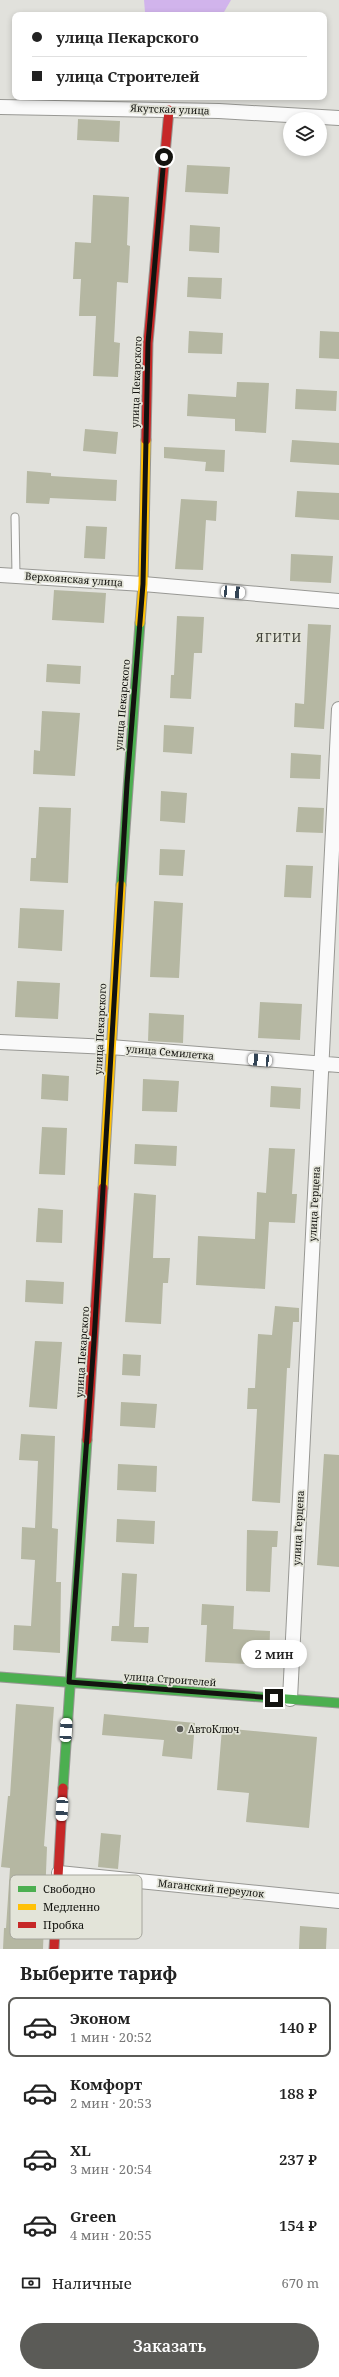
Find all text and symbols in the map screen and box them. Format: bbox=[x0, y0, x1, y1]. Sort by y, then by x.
text: улица Пекарского bbox=[56, 27, 199, 47]
text: улица Строителей bbox=[56, 66, 199, 86]
street label: Якутская улица bbox=[129, 101, 210, 117]
map controls bbox=[283, 112, 327, 156]
button: layers bbox=[283, 112, 327, 156]
route start bbox=[155, 148, 173, 166]
street label: улица Пекарского bbox=[127, 336, 145, 428]
street label: Верхоянская улица bbox=[25, 569, 124, 589]
car bbox=[221, 585, 245, 599]
district label: ЯГИТИ bbox=[255, 629, 302, 646]
street label: улица Пекарского bbox=[111, 658, 133, 751]
street label: улица Пекарского bbox=[91, 983, 109, 1075]
street label: улица Семилетка bbox=[125, 1041, 215, 1063]
car bbox=[248, 1053, 272, 1067]
street label: улица Герцена bbox=[305, 1166, 323, 1242]
street label: улица Пекарского bbox=[72, 1305, 92, 1398]
street label: улица Герцена bbox=[289, 1490, 307, 1566]
callout: 2 мин bbox=[241, 1640, 307, 1668]
text: 2 мин bbox=[254, 1645, 294, 1663]
street label: улица Строителей bbox=[123, 1669, 217, 1689]
route end bbox=[265, 1689, 283, 1707]
car bbox=[59, 1718, 73, 1742]
place label: АвтоКлюч bbox=[188, 1722, 239, 1736]
marker: АвтоКлюч bbox=[175, 1724, 185, 1734]
car bbox=[55, 1797, 69, 1821]
legend bbox=[10, 1875, 142, 1939]
street label: Маганский переулок bbox=[157, 1875, 265, 1901]
text: Свободно bbox=[43, 1881, 95, 1896]
text: Медленно bbox=[43, 1899, 100, 1914]
text: Пробка bbox=[43, 1917, 84, 1932]
text: Выберите тариф bbox=[20, 1961, 177, 1985]
text: Эконом bbox=[70, 2008, 130, 2028]
icon: car bbox=[22, 2009, 58, 2045]
text: 140 ₽ bbox=[279, 2017, 317, 2037]
text: 1 мин · 20:52 bbox=[70, 2028, 152, 2046]
text: Комфорт bbox=[70, 2074, 142, 2094]
icon: car bbox=[22, 2075, 58, 2111]
text: 188 ₽ bbox=[279, 2083, 317, 2103]
text: 2 мин · 20:53 bbox=[70, 2094, 152, 2112]
text: XL bbox=[70, 2140, 91, 2160]
icon: car bbox=[22, 2141, 58, 2177]
text: 237 ₽ bbox=[279, 2149, 317, 2169]
text: 3 мин · 20:54 bbox=[70, 2160, 152, 2178]
text: Green bbox=[70, 2206, 117, 2226]
icon: car bbox=[22, 2207, 58, 2243]
text: 154 ₽ bbox=[279, 2215, 317, 2235]
text: 4 мин · 20:55 bbox=[70, 2226, 152, 2244]
icon: cash bbox=[20, 2272, 42, 2294]
text: Наличные bbox=[52, 2273, 132, 2293]
text: 670 m bbox=[282, 2274, 319, 2292]
button: Заказать bbox=[20, 2323, 319, 2369]

